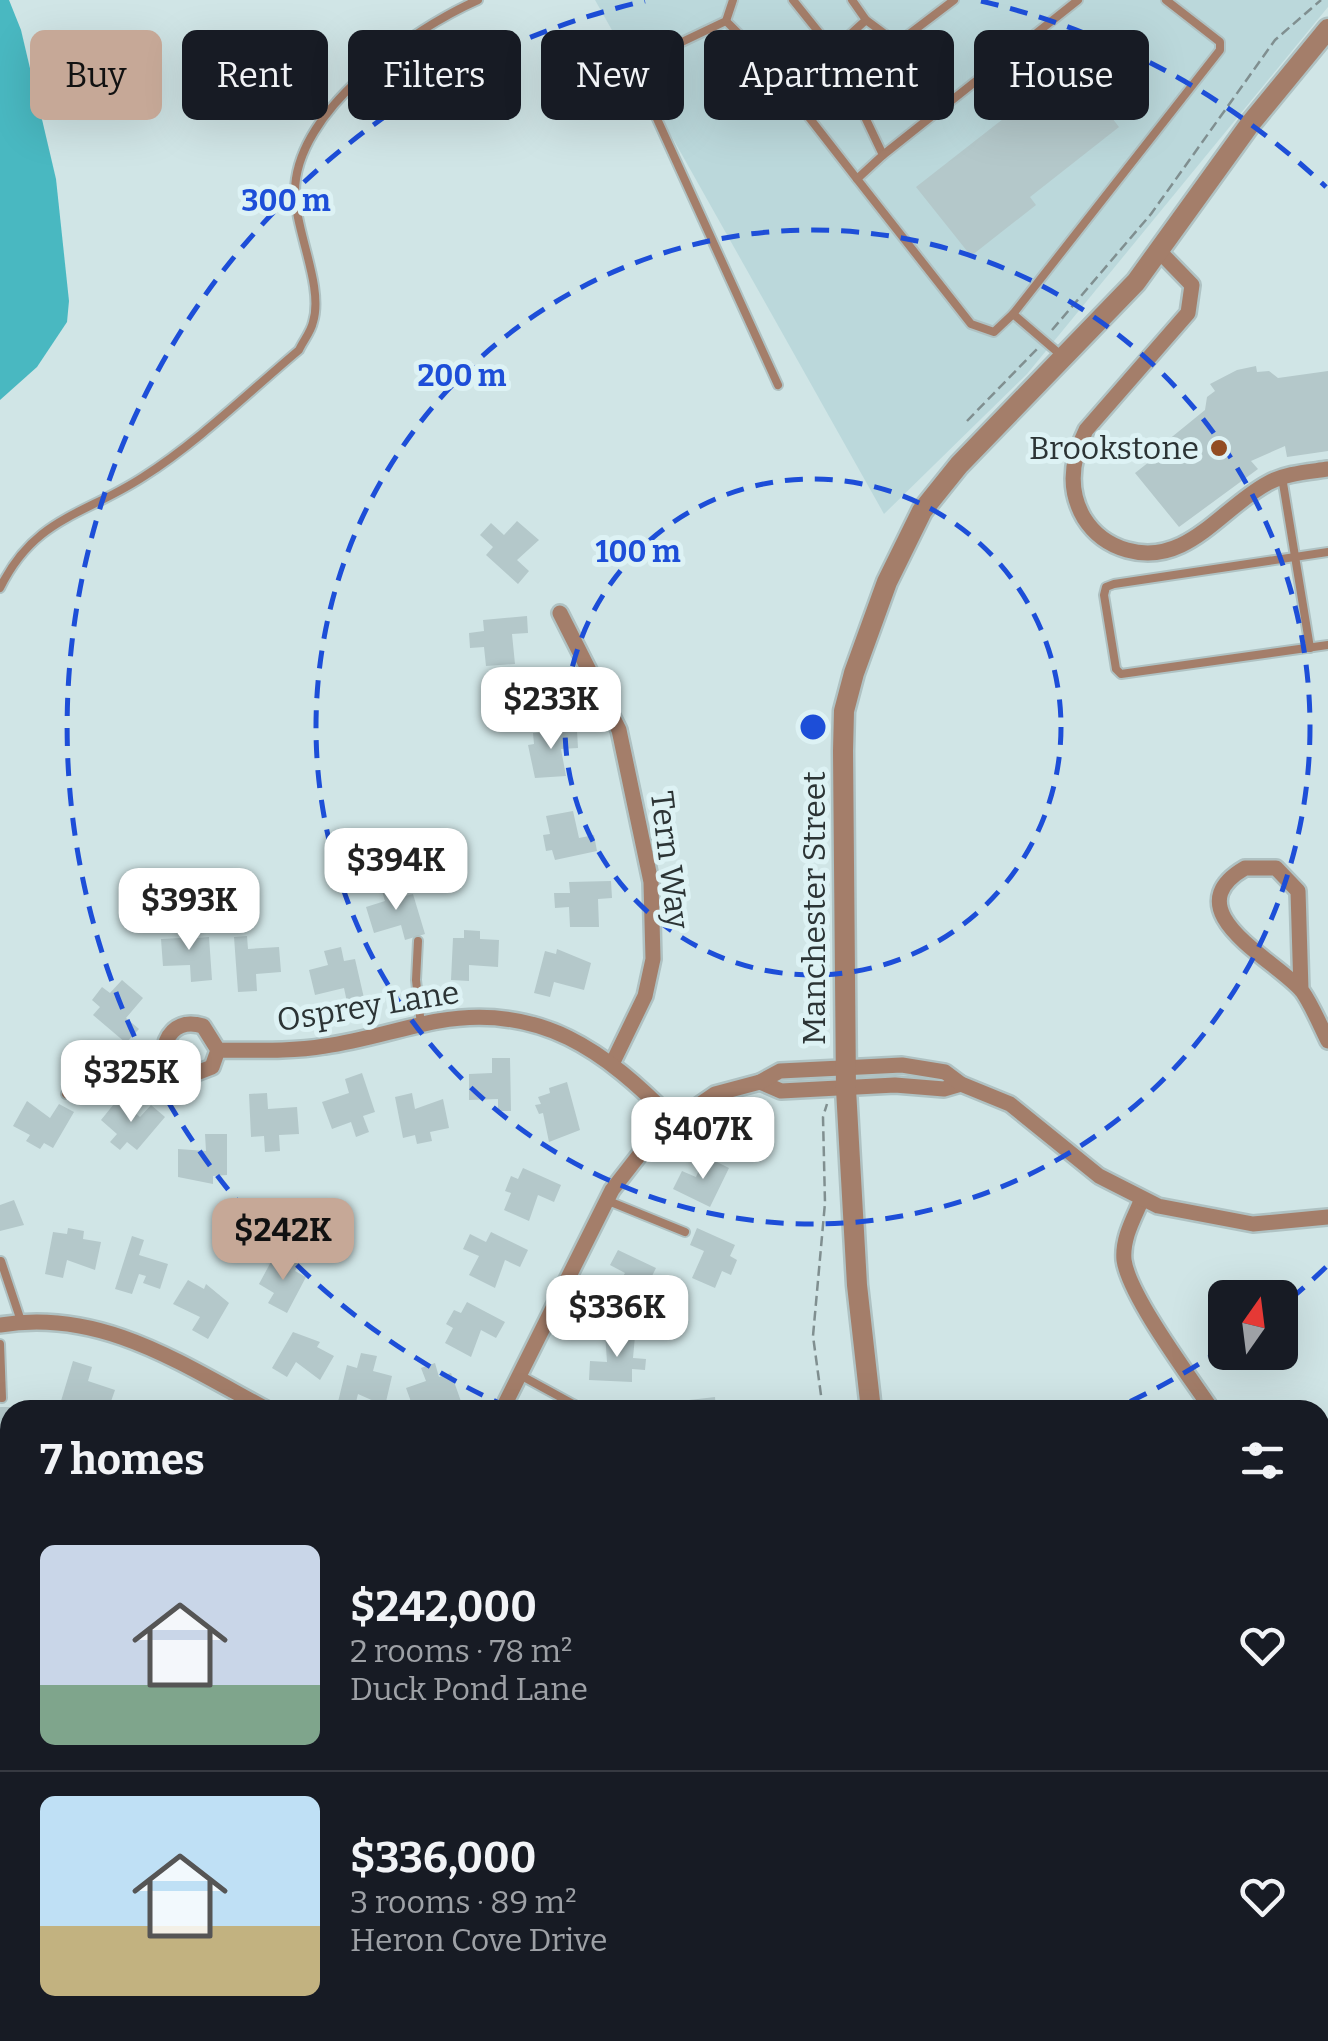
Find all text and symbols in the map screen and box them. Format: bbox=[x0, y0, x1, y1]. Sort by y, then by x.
chip: Buy bbox=[30, 30, 162, 120]
chip: Rent bbox=[182, 30, 328, 120]
chip: Filters bbox=[348, 30, 521, 120]
chip: New bbox=[541, 30, 684, 120]
chip: Apartment bbox=[704, 30, 954, 120]
chip: House bbox=[974, 30, 1149, 120]
text: 300 m bbox=[241, 183, 331, 219]
text: 200 m bbox=[417, 358, 507, 394]
place label: Brookstone bbox=[1029, 429, 1199, 467]
marker: Brookstone bbox=[1208, 437, 1230, 459]
text: 100 m bbox=[595, 534, 681, 570]
pin: $233K bbox=[481, 667, 621, 752]
text: $233K bbox=[503, 680, 599, 718]
centre of rings bbox=[795, 709, 831, 745]
street label: Manchester Street bbox=[795, 771, 833, 1045]
street label: Tern Way bbox=[643, 789, 697, 932]
pin: $394K bbox=[326, 828, 466, 913]
text: $394K bbox=[346, 841, 446, 879]
pin: $393K bbox=[119, 868, 259, 953]
text: $393K bbox=[141, 881, 237, 919]
street label: Osprey Lane bbox=[274, 973, 462, 1039]
pin: $325K bbox=[61, 1040, 201, 1125]
text: $325K bbox=[83, 1053, 179, 1091]
pin: $407K bbox=[633, 1097, 773, 1182]
text: $407K bbox=[653, 1110, 753, 1148]
pin: $242K bbox=[213, 1198, 353, 1283]
text: $242K bbox=[234, 1211, 332, 1249]
pin: $336K bbox=[547, 1275, 687, 1360]
north arrow bbox=[1208, 1280, 1298, 1370]
map controls bbox=[1208, 1280, 1298, 1370]
text: $336K bbox=[568, 1288, 666, 1326]
icon: filters bbox=[1235, 1433, 1290, 1488]
text: 7 homes bbox=[40, 1435, 205, 1485]
text: $242,000 bbox=[350, 1582, 537, 1632]
icon: home bbox=[120, 1585, 240, 1705]
icon: heart bbox=[1235, 1618, 1290, 1673]
text: 2 rooms · 78 m² bbox=[350, 1632, 572, 1670]
text: Duck Pond Lane bbox=[350, 1670, 588, 1708]
text: $336,000 bbox=[350, 1833, 536, 1883]
icon: home bbox=[120, 1836, 240, 1956]
icon: heart bbox=[1235, 1869, 1290, 1924]
text: 3 rooms · 89 m² bbox=[350, 1883, 577, 1921]
text: Heron Cove Drive bbox=[350, 1921, 607, 1959]

